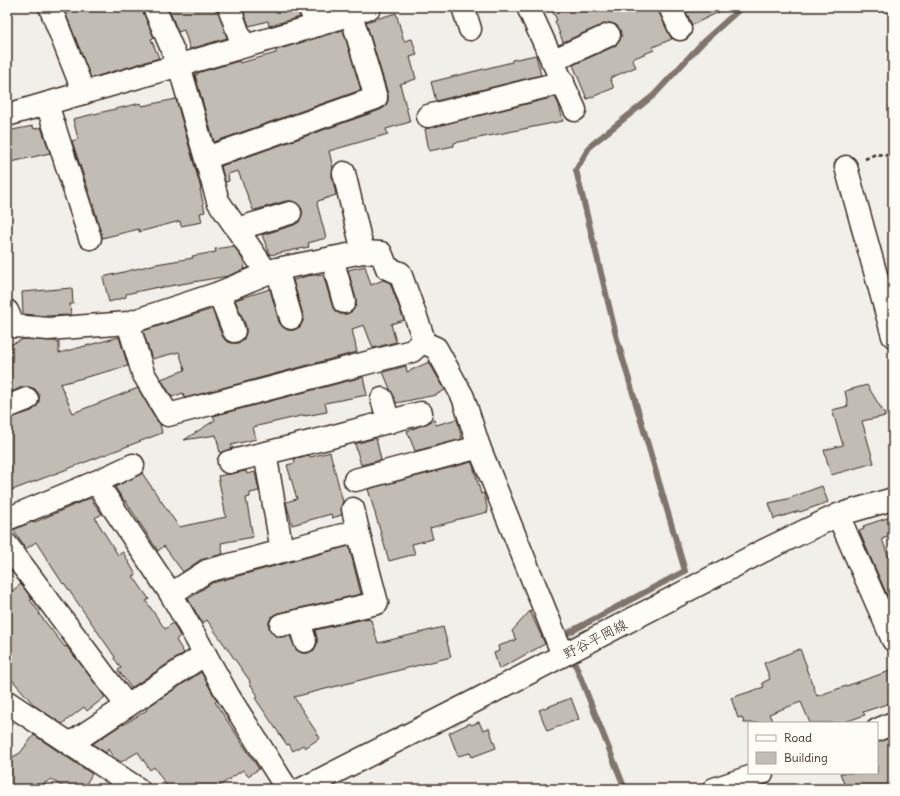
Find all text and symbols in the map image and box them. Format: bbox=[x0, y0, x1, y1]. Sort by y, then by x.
street label: 野谷平岡線 bbox=[560, 615, 630, 663]
legend bbox=[748, 722, 878, 774]
text: Road bbox=[784, 730, 812, 745]
text: Building bbox=[784, 750, 828, 765]

